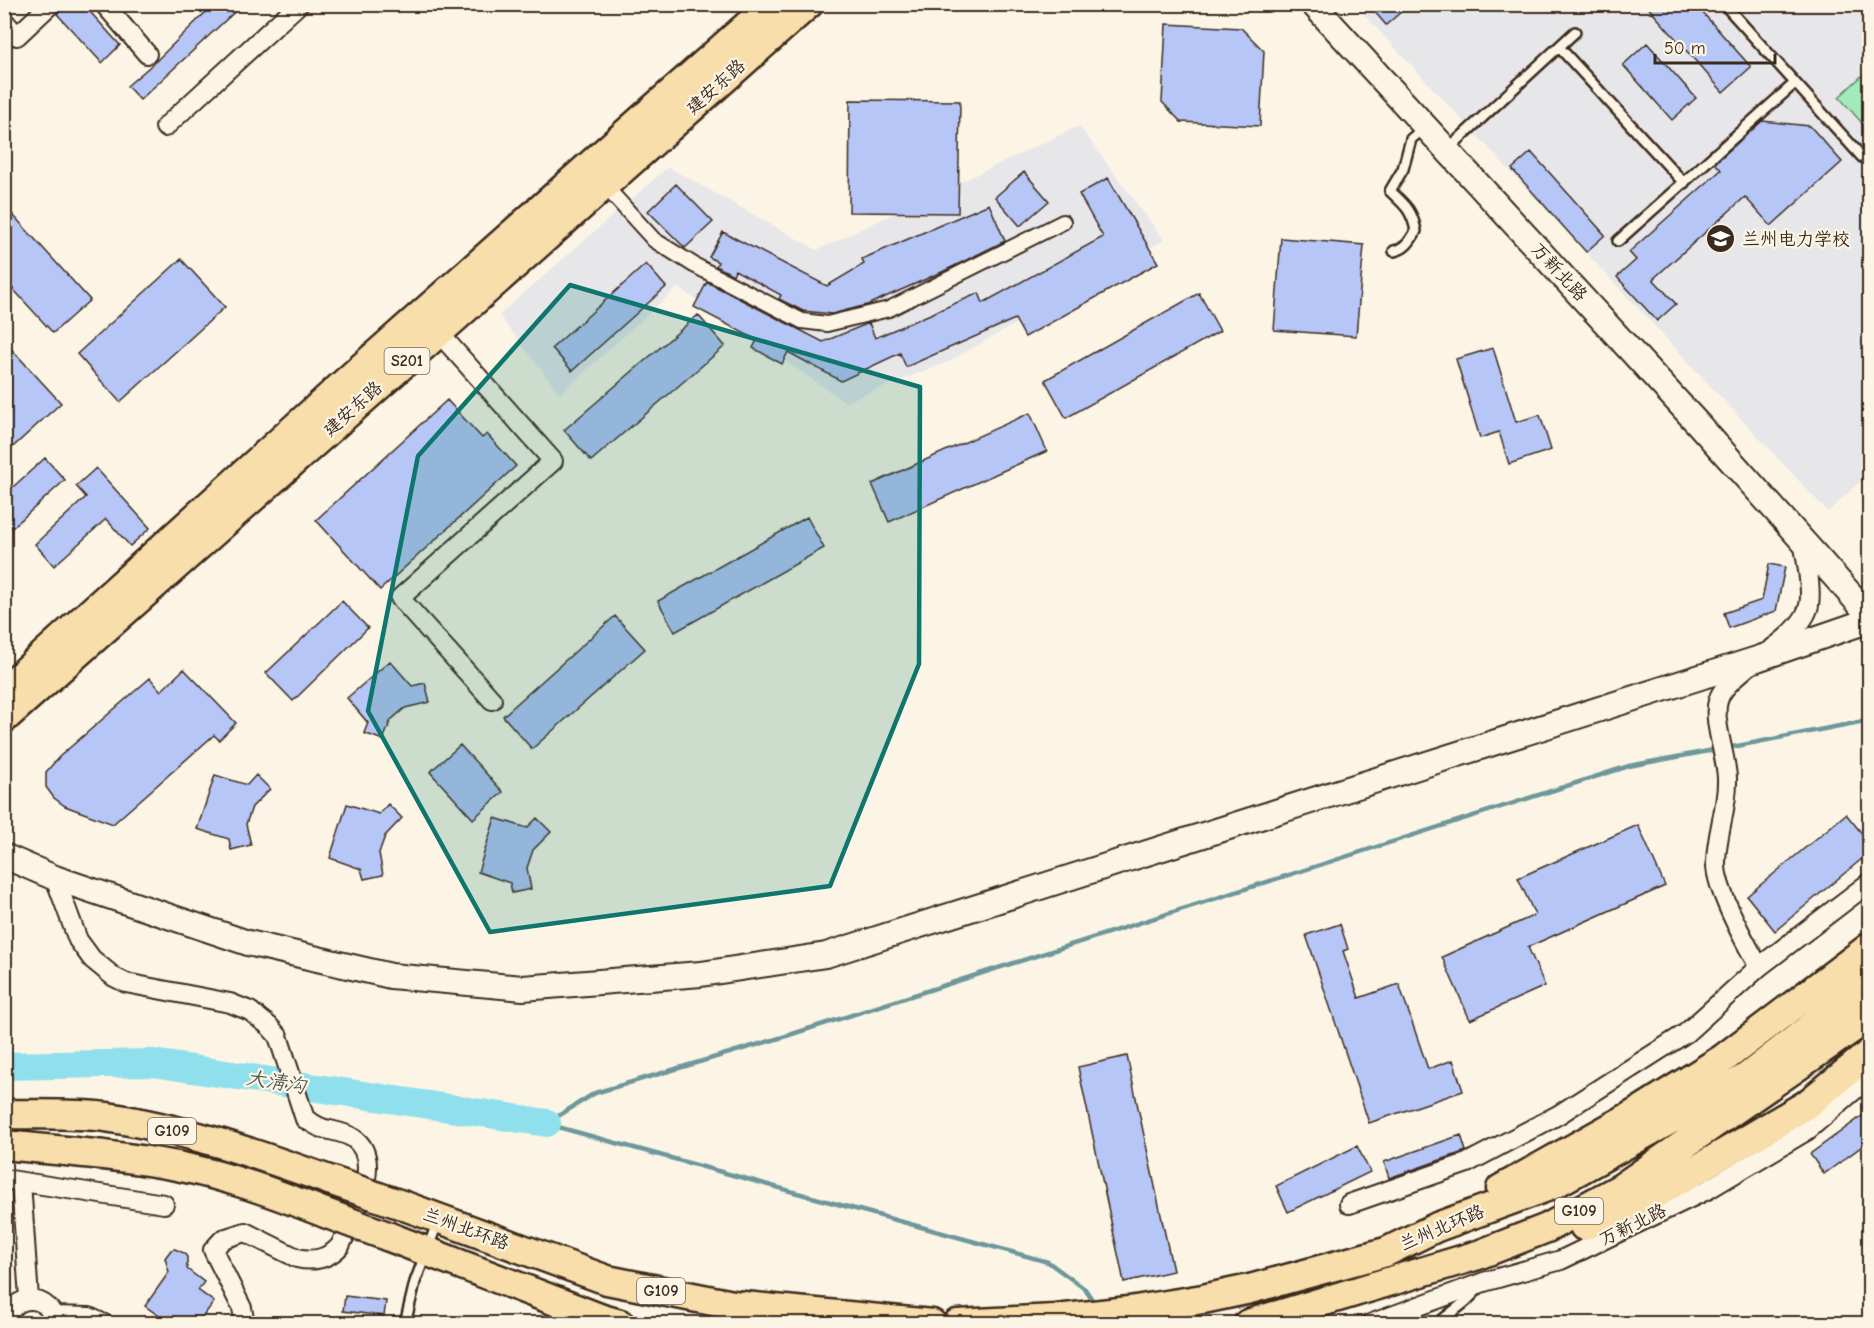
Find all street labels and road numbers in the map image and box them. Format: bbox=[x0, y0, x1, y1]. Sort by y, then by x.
street label: 建安东路 bbox=[682, 55, 750, 119]
street label: 万新北路 bbox=[1527, 239, 1591, 305]
road number: S201 bbox=[384, 348, 430, 374]
street label: 建安东路 bbox=[319, 377, 387, 441]
road number: G109 bbox=[148, 1118, 196, 1144]
road number: G109 bbox=[1555, 1198, 1603, 1224]
street label: 万新北路 bbox=[1596, 1200, 1670, 1250]
street label: 兰州北环路 bbox=[1396, 1201, 1488, 1255]
street label: 兰州北环路 bbox=[420, 1204, 512, 1254]
road number: G109 bbox=[637, 1278, 685, 1304]

